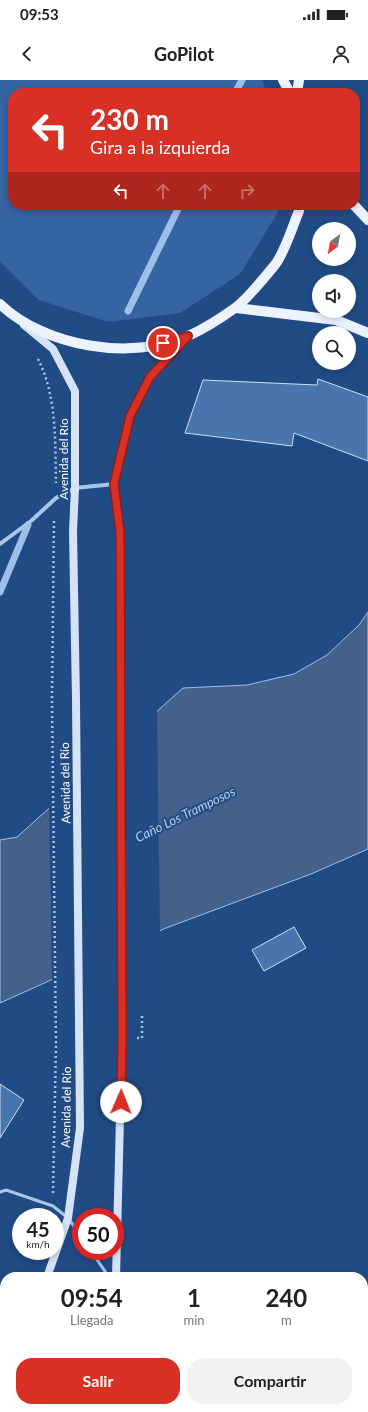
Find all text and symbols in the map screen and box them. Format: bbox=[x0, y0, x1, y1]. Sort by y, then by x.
text: 09:53 bbox=[20, 5, 59, 23]
icon: back bbox=[16, 43, 38, 65]
text: GoPilot bbox=[154, 43, 214, 65]
icon: person bbox=[330, 43, 352, 65]
text: 230 m bbox=[90, 102, 169, 136]
icon: left bbox=[24, 104, 76, 156]
text: Gira a la izquierda bbox=[90, 136, 230, 158]
icon: left bbox=[110, 180, 132, 202]
icon: ahead bbox=[152, 180, 174, 202]
icon: ahead bbox=[194, 180, 216, 202]
icon: right bbox=[236, 180, 258, 202]
north arrow bbox=[312, 222, 356, 266]
map controls bbox=[312, 222, 356, 370]
button: sound bbox=[312, 274, 356, 318]
pin bbox=[146, 326, 180, 360]
button: search bbox=[312, 326, 356, 370]
icon: arrive bbox=[152, 332, 174, 354]
street label: Avenida del Río bbox=[56, 418, 71, 500]
street label: Avenida del Río bbox=[57, 742, 73, 824]
water label: Caño Los Tramposos bbox=[132, 783, 238, 845]
street label: Avenida del Río bbox=[58, 1066, 74, 1148]
position arrow bbox=[100, 1081, 142, 1123]
speed limit sign: 50 bbox=[72, 1208, 124, 1260]
text: 45 bbox=[26, 1217, 50, 1241]
text: km/h bbox=[26, 1238, 50, 1250]
text: 09:54 bbox=[61, 1283, 123, 1312]
text: 1 bbox=[187, 1283, 201, 1312]
text: 240 bbox=[265, 1283, 307, 1312]
text: Llegada bbox=[70, 1312, 114, 1328]
text: min bbox=[184, 1312, 205, 1328]
text: m bbox=[281, 1312, 292, 1328]
button: Salir bbox=[16, 1358, 180, 1404]
button: Compartir bbox=[188, 1358, 352, 1404]

